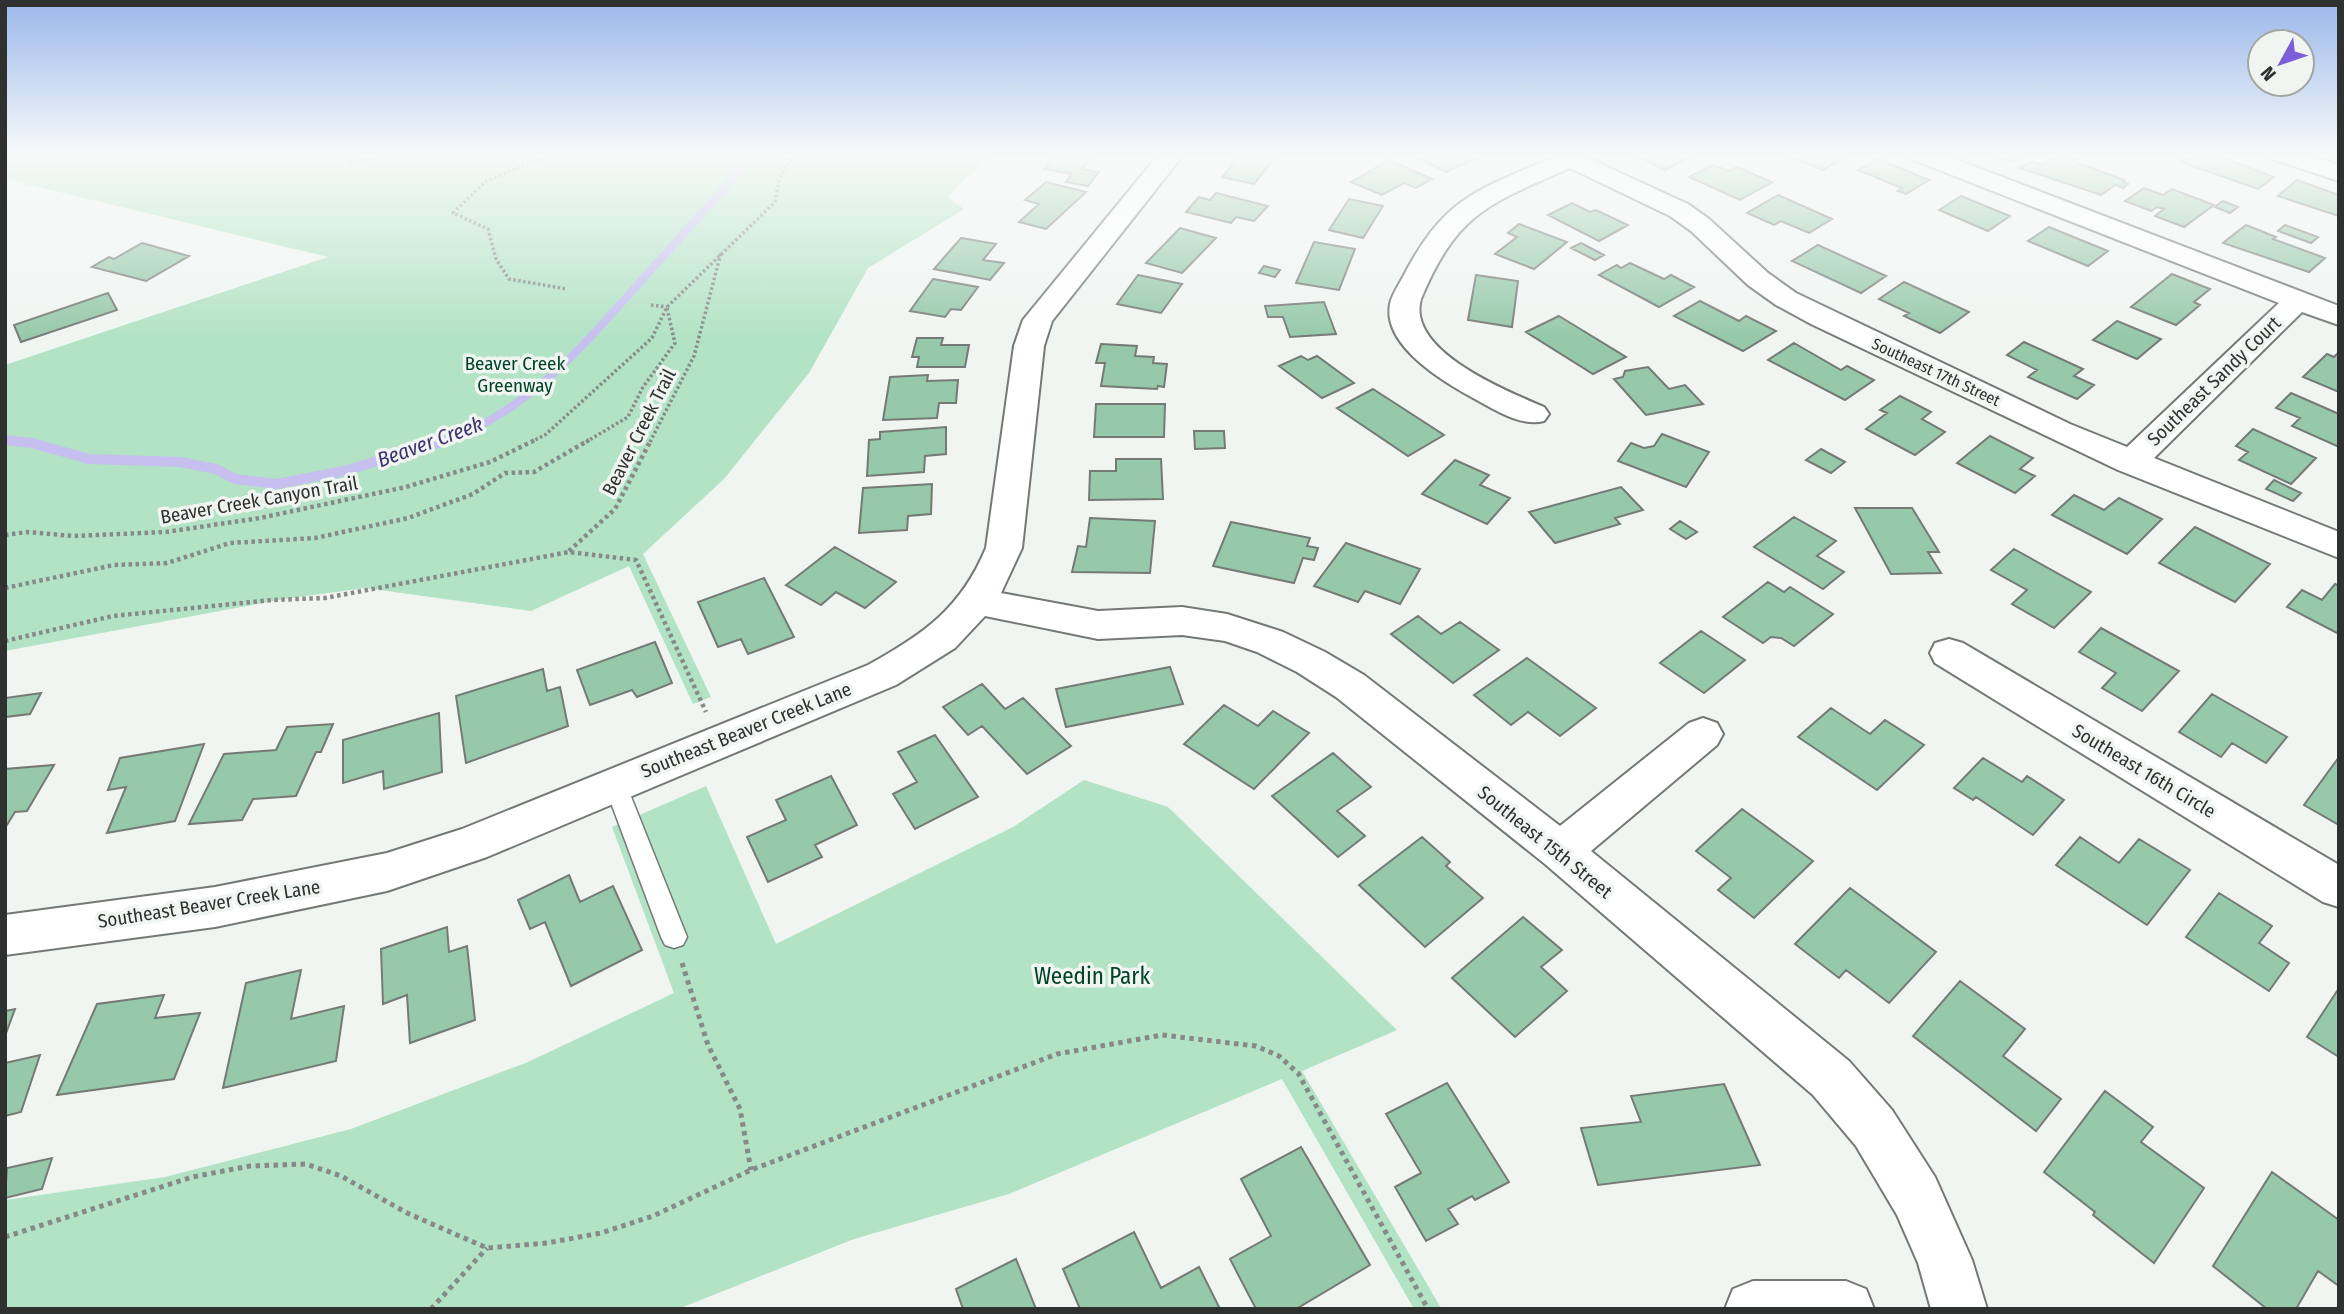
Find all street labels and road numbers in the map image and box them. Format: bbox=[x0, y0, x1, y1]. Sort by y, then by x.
street label: Southeast Sandy Court bbox=[2142, 311, 2286, 451]
street label: Southeast 17th Street bbox=[1869, 334, 2004, 410]
street label: Beaver Creek Trail bbox=[597, 365, 681, 499]
street label: Beaver Creek Canyon Trail bbox=[159, 471, 359, 529]
street label: Southeast Beaver Creek Lane bbox=[637, 677, 855, 783]
street label: Southeast 16th Circle bbox=[2068, 719, 2220, 823]
street label: Southeast 15th Street bbox=[1473, 781, 1617, 904]
street label: Southeast Beaver Creek Lane bbox=[96, 875, 322, 933]

